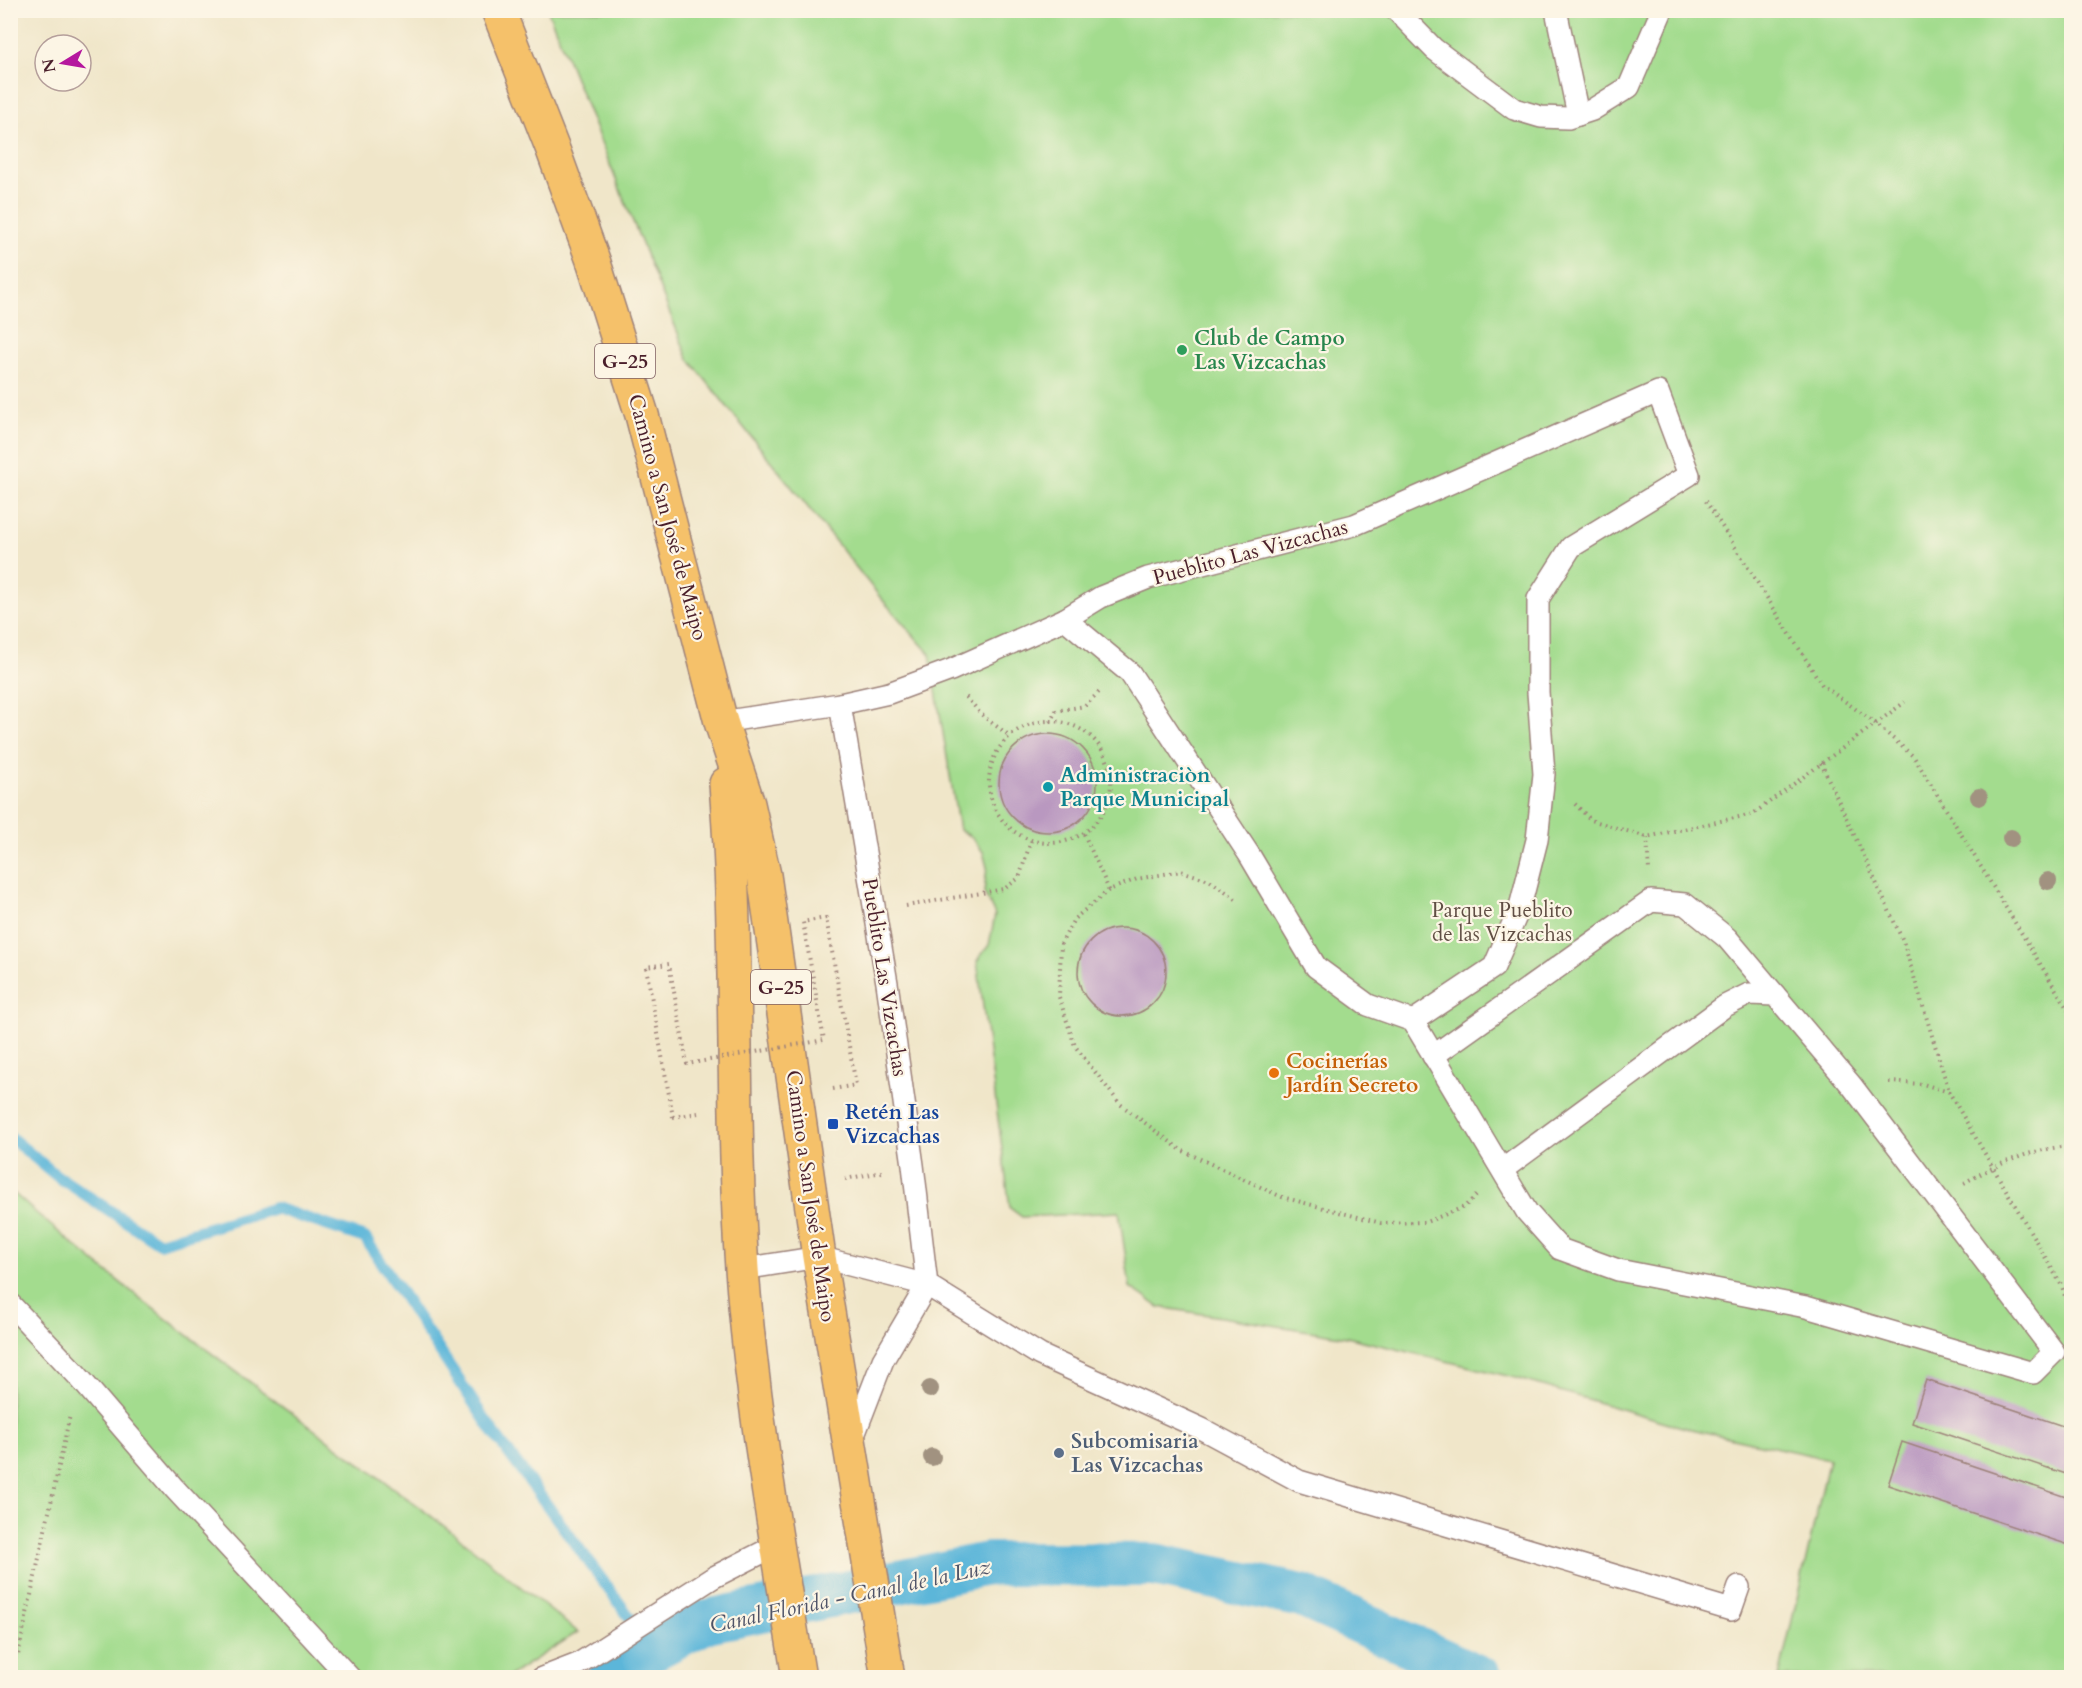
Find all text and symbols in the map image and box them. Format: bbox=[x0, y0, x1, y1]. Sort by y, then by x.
north arrow bbox=[33, 33, 93, 93]
text: N bbox=[37, 57, 61, 75]
place label: Club de Campo Las Vizcachas bbox=[1194, 324, 1345, 377]
marker: Club de Campo Las Vizcachas bbox=[1175, 343, 1189, 357]
road number: G-25 bbox=[595, 344, 655, 378]
street label: Camino a San José de Maipo bbox=[621, 391, 714, 644]
street label: Pueblito Las Vizcachas bbox=[1149, 513, 1351, 592]
place label: Administraciòn Parque Municipal bbox=[1060, 761, 1229, 814]
marker: Administraciòn Parque Municipal bbox=[1041, 780, 1055, 794]
street label: Pueblito Las Vizcachas bbox=[854, 876, 915, 1078]
park label: Parque Pueblito de las Vizcachas bbox=[1431, 896, 1573, 949]
road number: G-25 bbox=[751, 970, 811, 1004]
place label: Cocinerías Jardín Secreto bbox=[1283, 1047, 1418, 1100]
marker: Cocinerías Jardín Secreto bbox=[1267, 1066, 1281, 1080]
street label: Camino a San José de Maipo bbox=[778, 1068, 843, 1324]
place label: Retén Las Vizcachas bbox=[845, 1098, 940, 1151]
marker: Retén Las Vizcachas bbox=[826, 1117, 840, 1131]
place label: Subcomisaria Las Vizcachas bbox=[1071, 1427, 1203, 1480]
marker: Subcomisaria Las Vizcachas bbox=[1052, 1446, 1066, 1460]
water label: Canal Florida - Canal de la Luz bbox=[707, 1551, 994, 1640]

